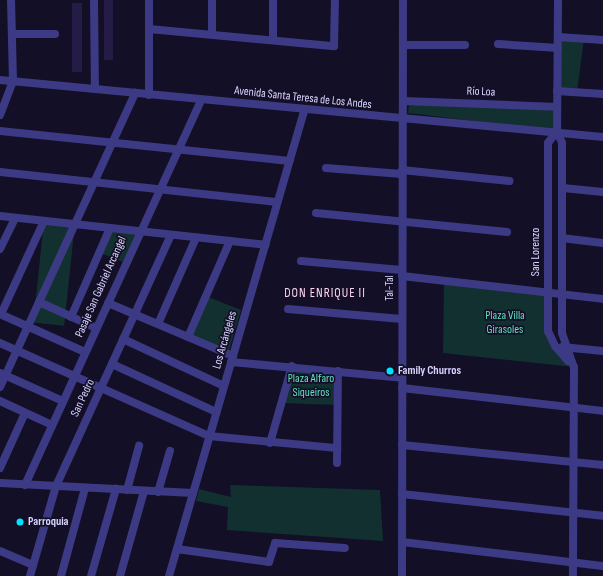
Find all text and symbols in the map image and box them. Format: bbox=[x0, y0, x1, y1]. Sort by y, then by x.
street label: Avenida Santa Teresa de Los Andes bbox=[234, 84, 372, 112]
street label: Río Loa bbox=[466, 84, 496, 100]
street label: San Lorenzo bbox=[529, 228, 543, 276]
street label: Pasaje San Gabriel Arcangel bbox=[72, 234, 130, 340]
street label: Tal-Tal bbox=[383, 275, 397, 301]
district label: DON ENRIQUE II bbox=[284, 285, 366, 301]
street label: Los Arcángeles bbox=[210, 309, 240, 371]
park label: Plaza Villa Girasoles bbox=[485, 309, 525, 337]
place label: Family Churros bbox=[398, 364, 461, 378]
marker: Family Churros bbox=[385, 366, 395, 376]
park label: Plaza Alfaro Siqueiros bbox=[288, 372, 334, 400]
street label: San Pedro bbox=[68, 377, 98, 419]
place label: Parroquia bbox=[28, 515, 69, 529]
marker: Parroquia bbox=[15, 517, 25, 527]

